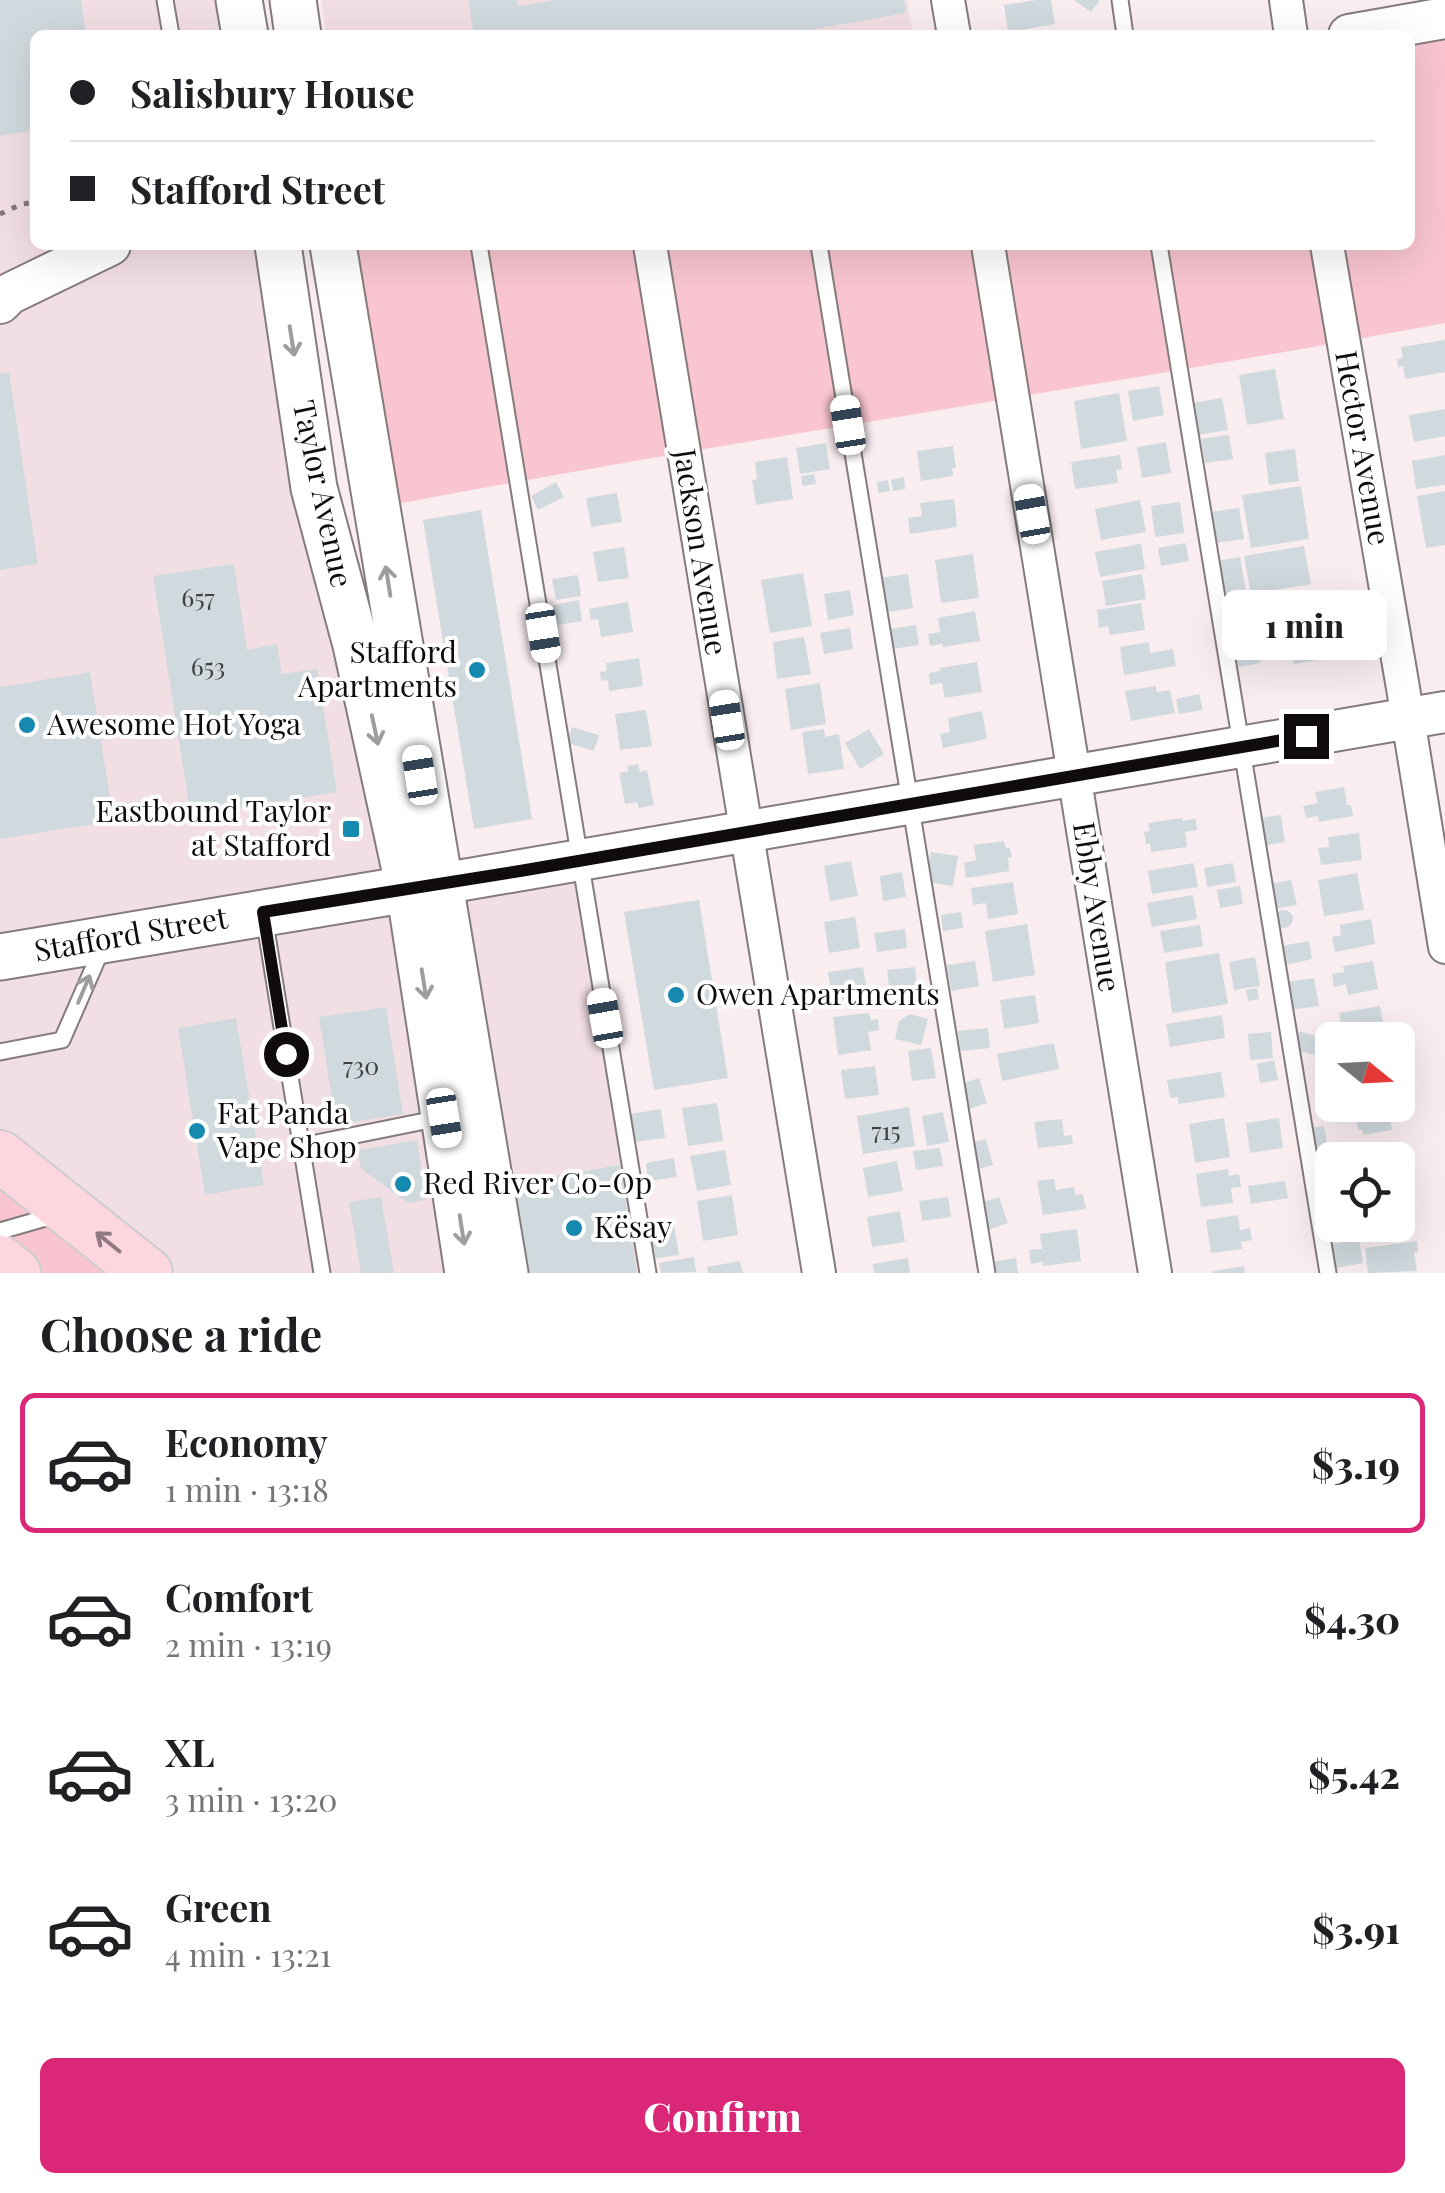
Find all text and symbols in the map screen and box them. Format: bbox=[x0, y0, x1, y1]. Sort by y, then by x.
text: Salisbury House bbox=[130, 67, 415, 118]
text: Stafford Street bbox=[130, 163, 385, 214]
one-way arrow bbox=[283, 325, 302, 357]
street label: Hector Avenue bbox=[1327, 347, 1401, 548]
car bbox=[828, 393, 868, 457]
street label: Taylor Avenue bbox=[285, 396, 363, 591]
street label: Jackson Avenue bbox=[666, 445, 738, 658]
car bbox=[1012, 482, 1052, 546]
one-way arrow bbox=[378, 565, 397, 598]
house number: 657 bbox=[181, 580, 215, 613]
callout: 1 min bbox=[1224, 591, 1388, 661]
car bbox=[523, 601, 563, 665]
text: 1 min bbox=[1265, 603, 1344, 646]
place label: Stafford Apartments bbox=[297, 631, 457, 705]
house number: 653 bbox=[191, 649, 225, 682]
marker: Stafford Apartments bbox=[466, 659, 488, 681]
car bbox=[707, 688, 747, 752]
place label: Awesome Hot Yoga bbox=[46, 703, 301, 743]
one-way arrow bbox=[366, 713, 385, 745]
marker: Awesome Hot Yoga bbox=[16, 714, 38, 736]
route end bbox=[1284, 714, 1329, 759]
car bbox=[400, 743, 440, 807]
place label: Eastbound Taylor at Stafford bbox=[96, 790, 331, 864]
marker: Eastbound Taylor at Stafford bbox=[340, 818, 362, 840]
street label: Ebby Avenue bbox=[1065, 819, 1131, 995]
street label: Stafford Street bbox=[31, 896, 231, 970]
one-way arrow bbox=[415, 968, 434, 1000]
place label: Owen Apartments bbox=[696, 973, 940, 1013]
one-way arrow bbox=[76, 974, 94, 1005]
marker: Owen Apartments bbox=[665, 984, 687, 1006]
car bbox=[585, 986, 625, 1050]
north arrow bbox=[1315, 1022, 1415, 1122]
map controls bbox=[1315, 1022, 1415, 1242]
route start bbox=[264, 1032, 309, 1077]
house number: 730 bbox=[343, 1048, 379, 1081]
car bbox=[424, 1086, 464, 1150]
place label: Fat Panda Vape Shop bbox=[216, 1092, 357, 1166]
house number: 715 bbox=[871, 1113, 901, 1146]
marker: Fat Panda Vape Shop bbox=[186, 1120, 208, 1142]
button: locate bbox=[1315, 1142, 1415, 1242]
place label: Red River Co-Op bbox=[423, 1162, 652, 1202]
marker: Red River Co-Op bbox=[392, 1173, 414, 1195]
place label: Kësay bbox=[594, 1206, 672, 1246]
one-way arrow bbox=[453, 1213, 471, 1246]
marker: Kësay bbox=[563, 1217, 585, 1239]
one-way arrow bbox=[96, 1231, 122, 1253]
text: Choose a ride bbox=[40, 1303, 322, 1363]
text: Economy bbox=[165, 1416, 328, 1467]
icon: car bbox=[45, 1418, 135, 1508]
text: $3.19 bbox=[1312, 1438, 1400, 1489]
text: 1 min · 13:18 bbox=[165, 1467, 329, 1510]
text: Comfort bbox=[165, 1571, 313, 1622]
icon: car bbox=[45, 1573, 135, 1663]
text: $4.30 bbox=[1304, 1593, 1400, 1644]
text: 2 min · 13:19 bbox=[165, 1622, 332, 1665]
text: XL bbox=[165, 1726, 214, 1777]
icon: car bbox=[45, 1728, 135, 1818]
text: $5.42 bbox=[1308, 1748, 1400, 1799]
text: 3 min · 13:20 bbox=[165, 1777, 337, 1820]
text: Green bbox=[165, 1881, 272, 1932]
icon: car bbox=[45, 1883, 135, 1973]
text: $3.91 bbox=[1312, 1903, 1400, 1954]
text: 4 min · 13:21 bbox=[165, 1932, 331, 1975]
button: Confirm bbox=[40, 2058, 1405, 2173]

